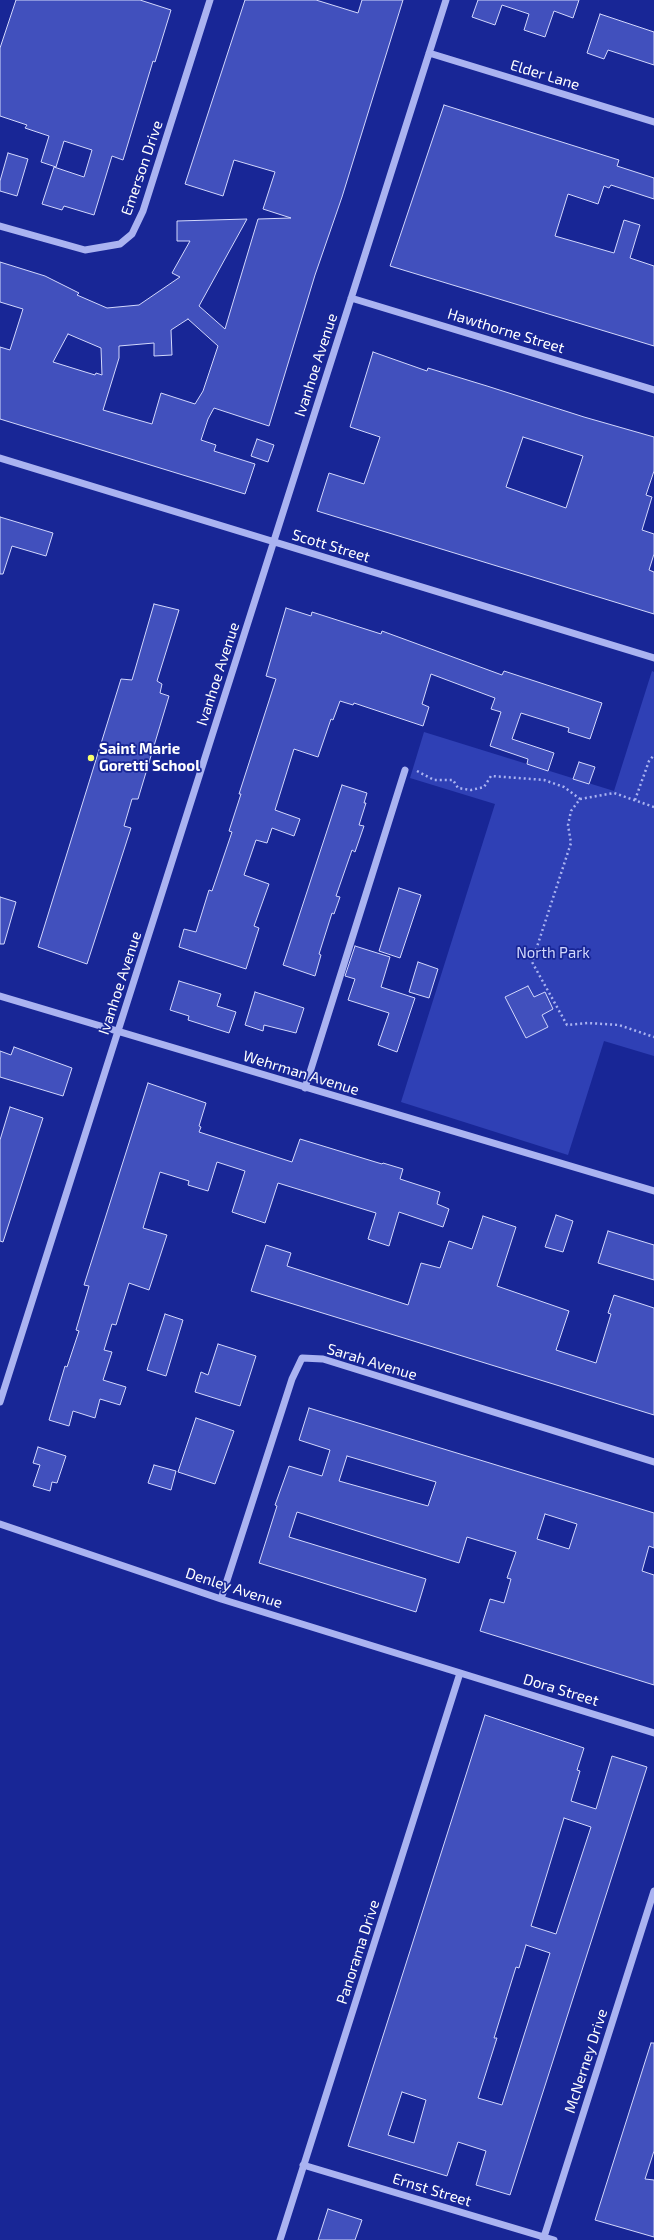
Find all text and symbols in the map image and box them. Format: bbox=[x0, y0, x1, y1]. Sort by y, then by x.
street label: Elder Lane bbox=[508, 56, 582, 94]
street label: Emerson Drive bbox=[117, 118, 167, 218]
street label: Hawthorne Street bbox=[445, 305, 567, 357]
street label: Ivanhoe Avenue bbox=[291, 311, 341, 419]
street label: Scott Street bbox=[290, 526, 372, 566]
street label: Ivanhoe Avenue bbox=[193, 620, 243, 728]
place label: Saint Marie Goretti School bbox=[99, 740, 200, 775]
marker: Saint Marie Goretti School bbox=[86, 753, 96, 763]
street label: Ivanhoe Avenue bbox=[95, 929, 145, 1037]
park label: North Park bbox=[516, 944, 590, 962]
street label: Wehrman Avenue bbox=[241, 1047, 361, 1099]
street label: Sarah Avenue bbox=[325, 1340, 419, 1384]
street label: Denley Avenue bbox=[183, 1564, 285, 1612]
street label: Dora Street bbox=[521, 1670, 601, 1710]
street label: Panorama Drive bbox=[333, 1897, 383, 2007]
street label: McNerney Drive bbox=[561, 2007, 611, 2115]
street label: Ernst Street bbox=[390, 2169, 474, 2211]

